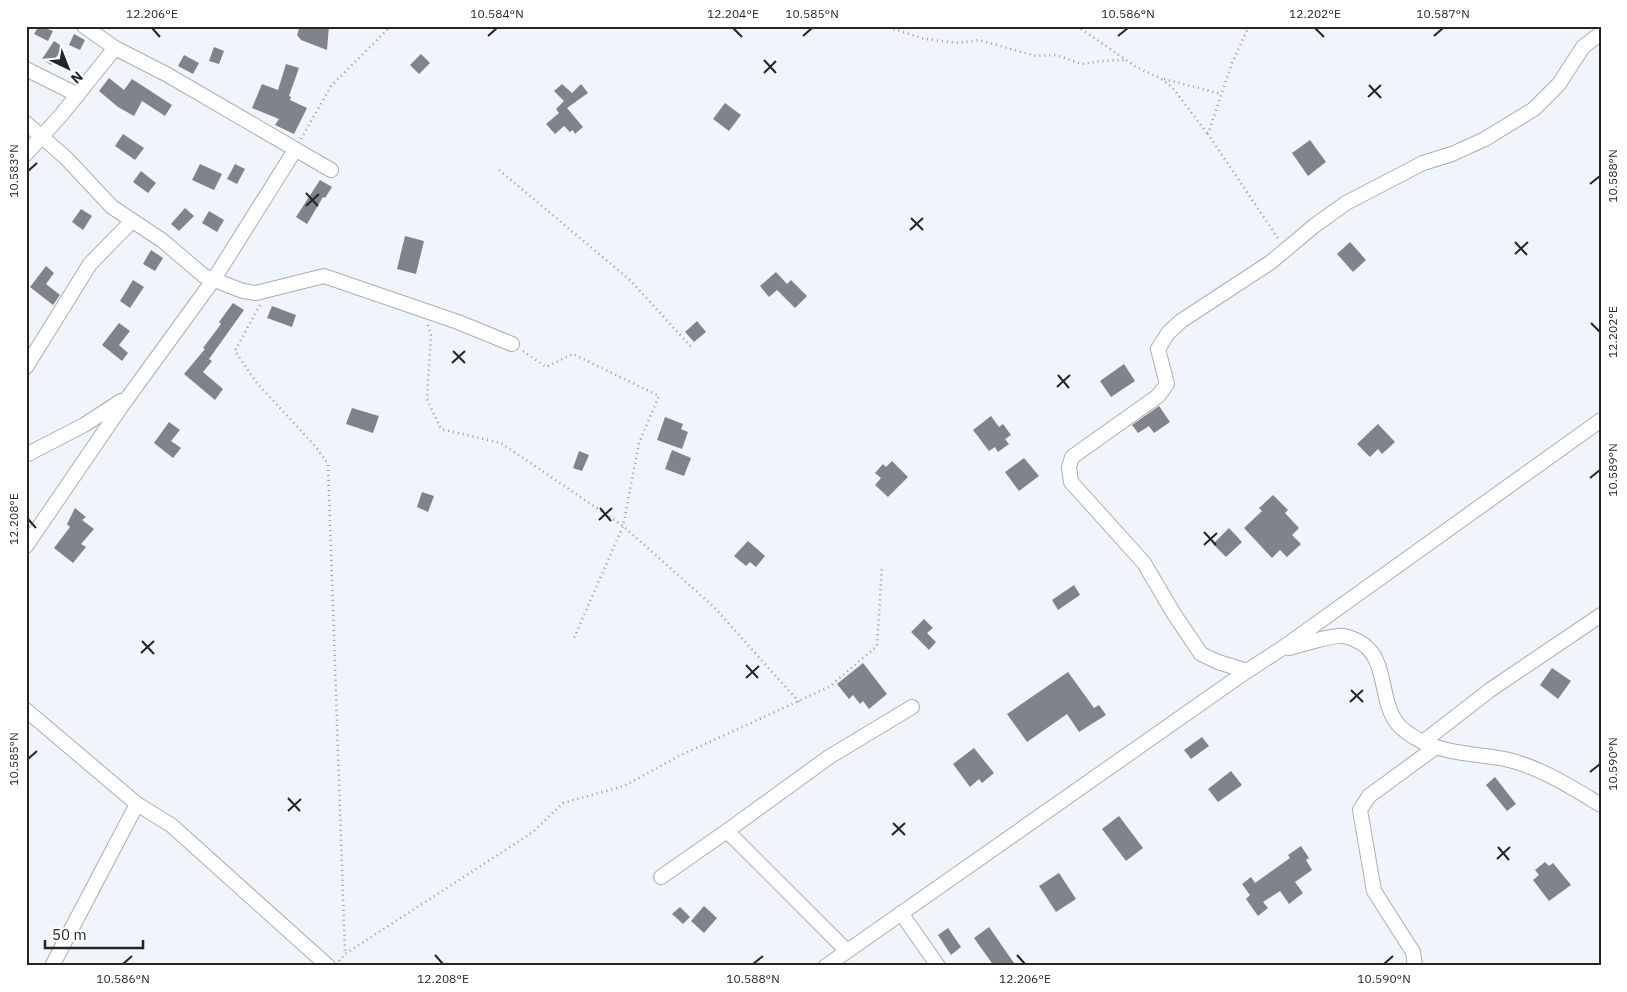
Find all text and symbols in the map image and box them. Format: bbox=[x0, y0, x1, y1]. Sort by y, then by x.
text: 12.206°E bbox=[126, 6, 178, 21]
text: 10.584°N bbox=[470, 6, 524, 21]
text: 12.204°E bbox=[707, 6, 759, 21]
text: 10.585°N bbox=[785, 6, 839, 21]
text: 10.586°N bbox=[1101, 6, 1155, 21]
text: 12.202°E bbox=[1289, 6, 1341, 21]
text: 10.587°N bbox=[1416, 6, 1470, 21]
north arrow bbox=[42, 42, 92, 92]
text: N bbox=[67, 67, 87, 88]
text: 10.583°N bbox=[6, 144, 21, 198]
text: 10.588°N bbox=[1605, 149, 1620, 203]
text: 12.202°E bbox=[1605, 306, 1620, 358]
text: 10.589°N bbox=[1605, 443, 1620, 497]
text: 12.208°E bbox=[6, 493, 21, 545]
text: 10.585°N bbox=[6, 732, 21, 786]
text: 10.590°N bbox=[1605, 737, 1620, 791]
scale bar bbox=[45, 917, 142, 949]
text: 50 m bbox=[52, 925, 87, 944]
text: 10.586°N bbox=[96, 971, 150, 986]
text: 12.208°E bbox=[417, 971, 469, 986]
text: 10.588°N bbox=[726, 971, 780, 986]
text: 12.206°E bbox=[999, 971, 1051, 986]
text: 10.590°N bbox=[1357, 971, 1411, 986]

